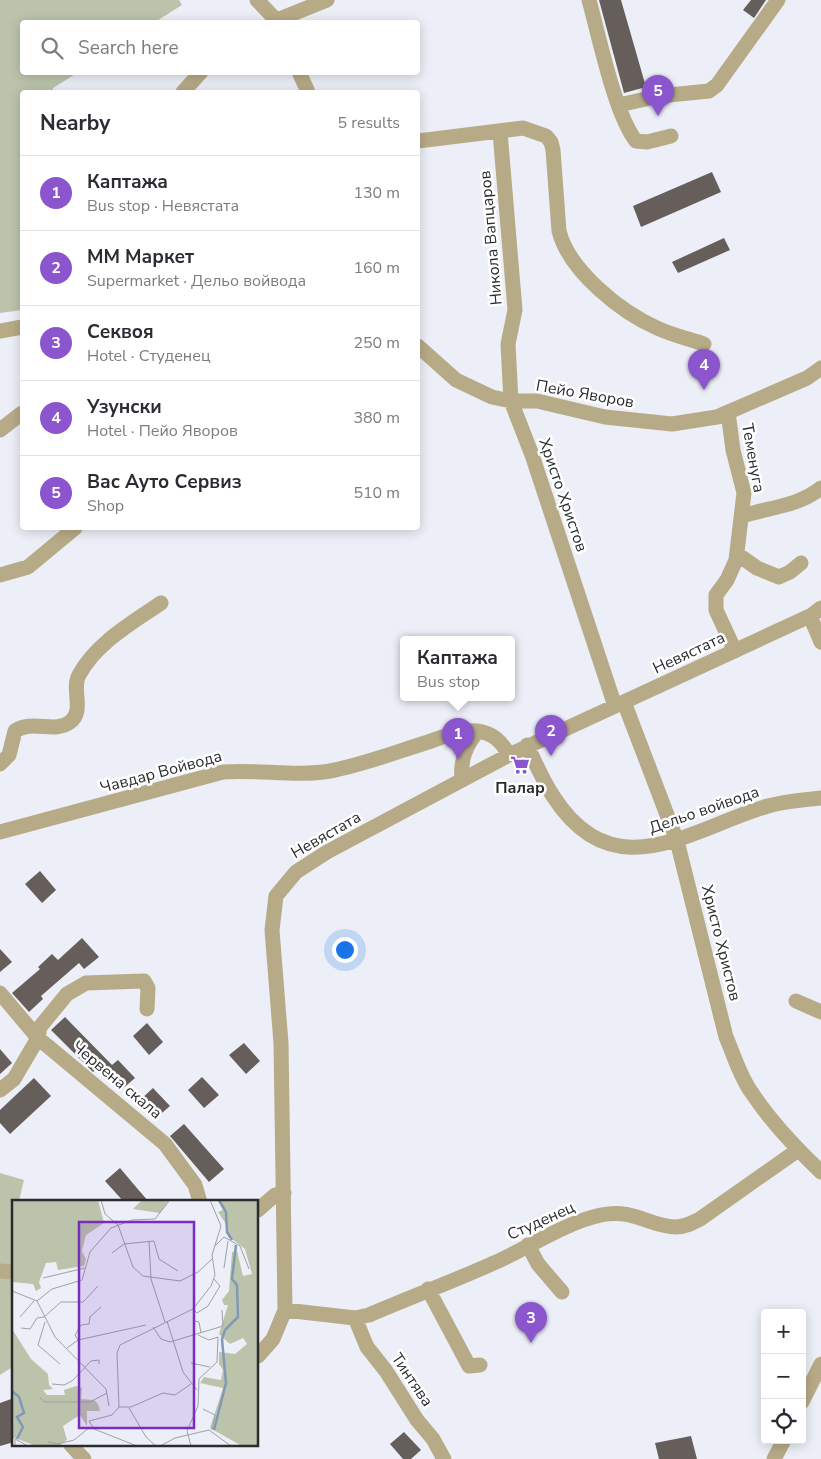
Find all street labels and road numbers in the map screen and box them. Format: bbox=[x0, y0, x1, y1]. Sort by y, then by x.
street label: Никола Вапцаров bbox=[474, 170, 508, 306]
street label: Пейо Яворов bbox=[534, 375, 636, 413]
street label: Теменуга bbox=[736, 422, 770, 494]
street label: Христо Христов bbox=[533, 435, 593, 555]
street label: Невястата bbox=[649, 627, 729, 679]
street label: Чавдар Войвода bbox=[98, 745, 224, 799]
street label: Дельо войвода bbox=[646, 781, 762, 839]
street label: Невястата bbox=[287, 806, 365, 864]
street label: Христо Христов bbox=[696, 883, 746, 1003]
street label: Червена скала bbox=[67, 1036, 167, 1124]
street label: Студенец bbox=[504, 1196, 579, 1246]
street label: Тинтява bbox=[386, 1349, 438, 1411]

